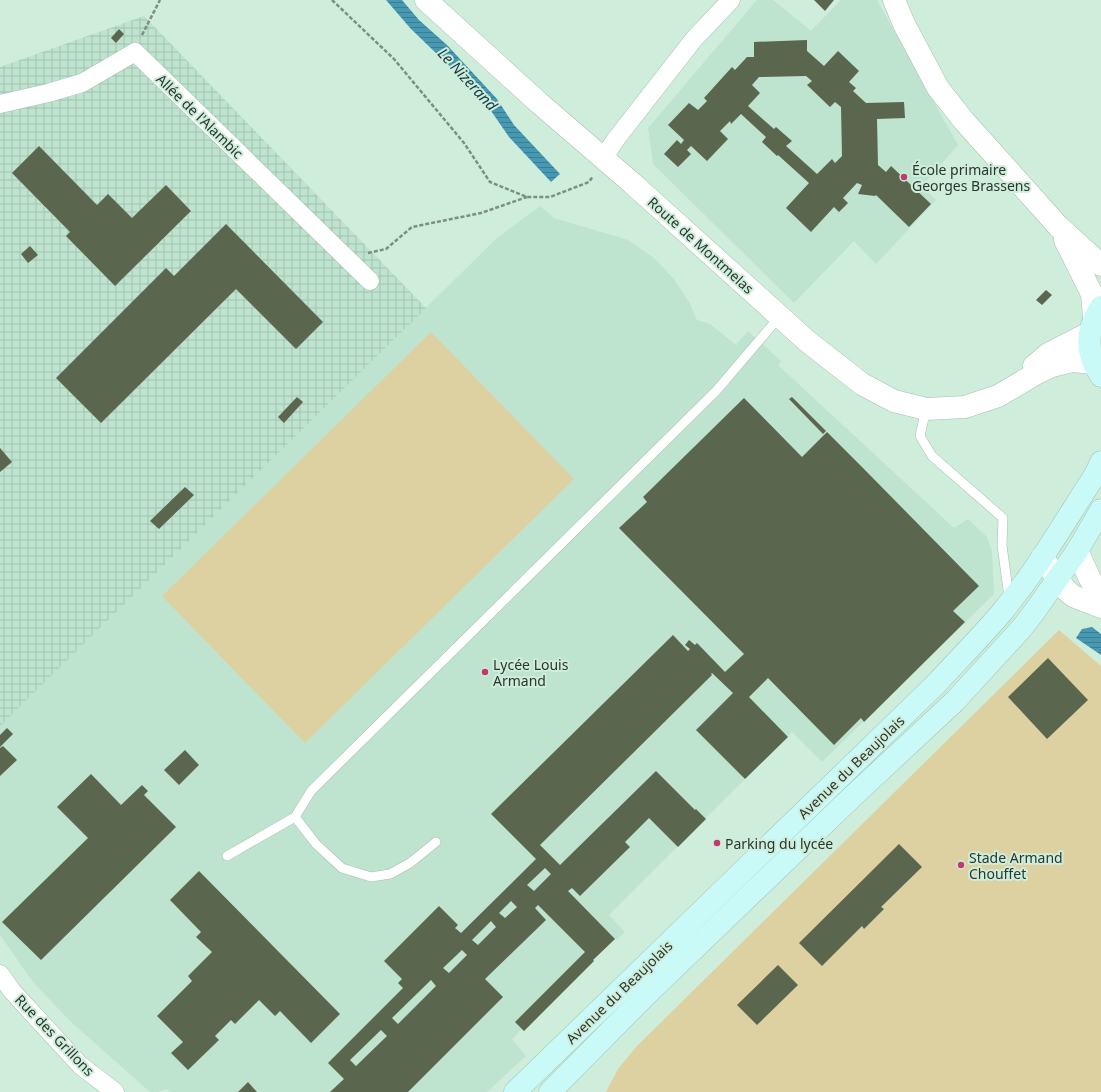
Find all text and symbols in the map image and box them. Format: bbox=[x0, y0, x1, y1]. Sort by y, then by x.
water label: Le Nizerand bbox=[434, 43, 502, 115]
street label: Allée de l'Alambic bbox=[152, 70, 248, 163]
place label: École primaire Georges Brassens bbox=[912, 160, 1030, 195]
marker: École primaire Georges Brassens bbox=[899, 172, 909, 182]
street label: Route de Montmelas bbox=[644, 192, 758, 298]
place label: Lycée Louis Armand bbox=[493, 655, 569, 690]
marker: Lycée Louis Armand bbox=[480, 667, 490, 677]
street label: Avenue du Beaujolais bbox=[794, 711, 909, 823]
place label: Parking du lycée bbox=[725, 834, 833, 853]
marker: Parking du lycée bbox=[712, 838, 722, 848]
place label: Stade Armand Chouffet bbox=[969, 848, 1063, 883]
marker: Stade Armand Chouffet bbox=[956, 860, 966, 870]
street label: Avenue du Beaujolais bbox=[562, 936, 677, 1048]
street label: Rue des Grillons bbox=[11, 990, 99, 1080]

